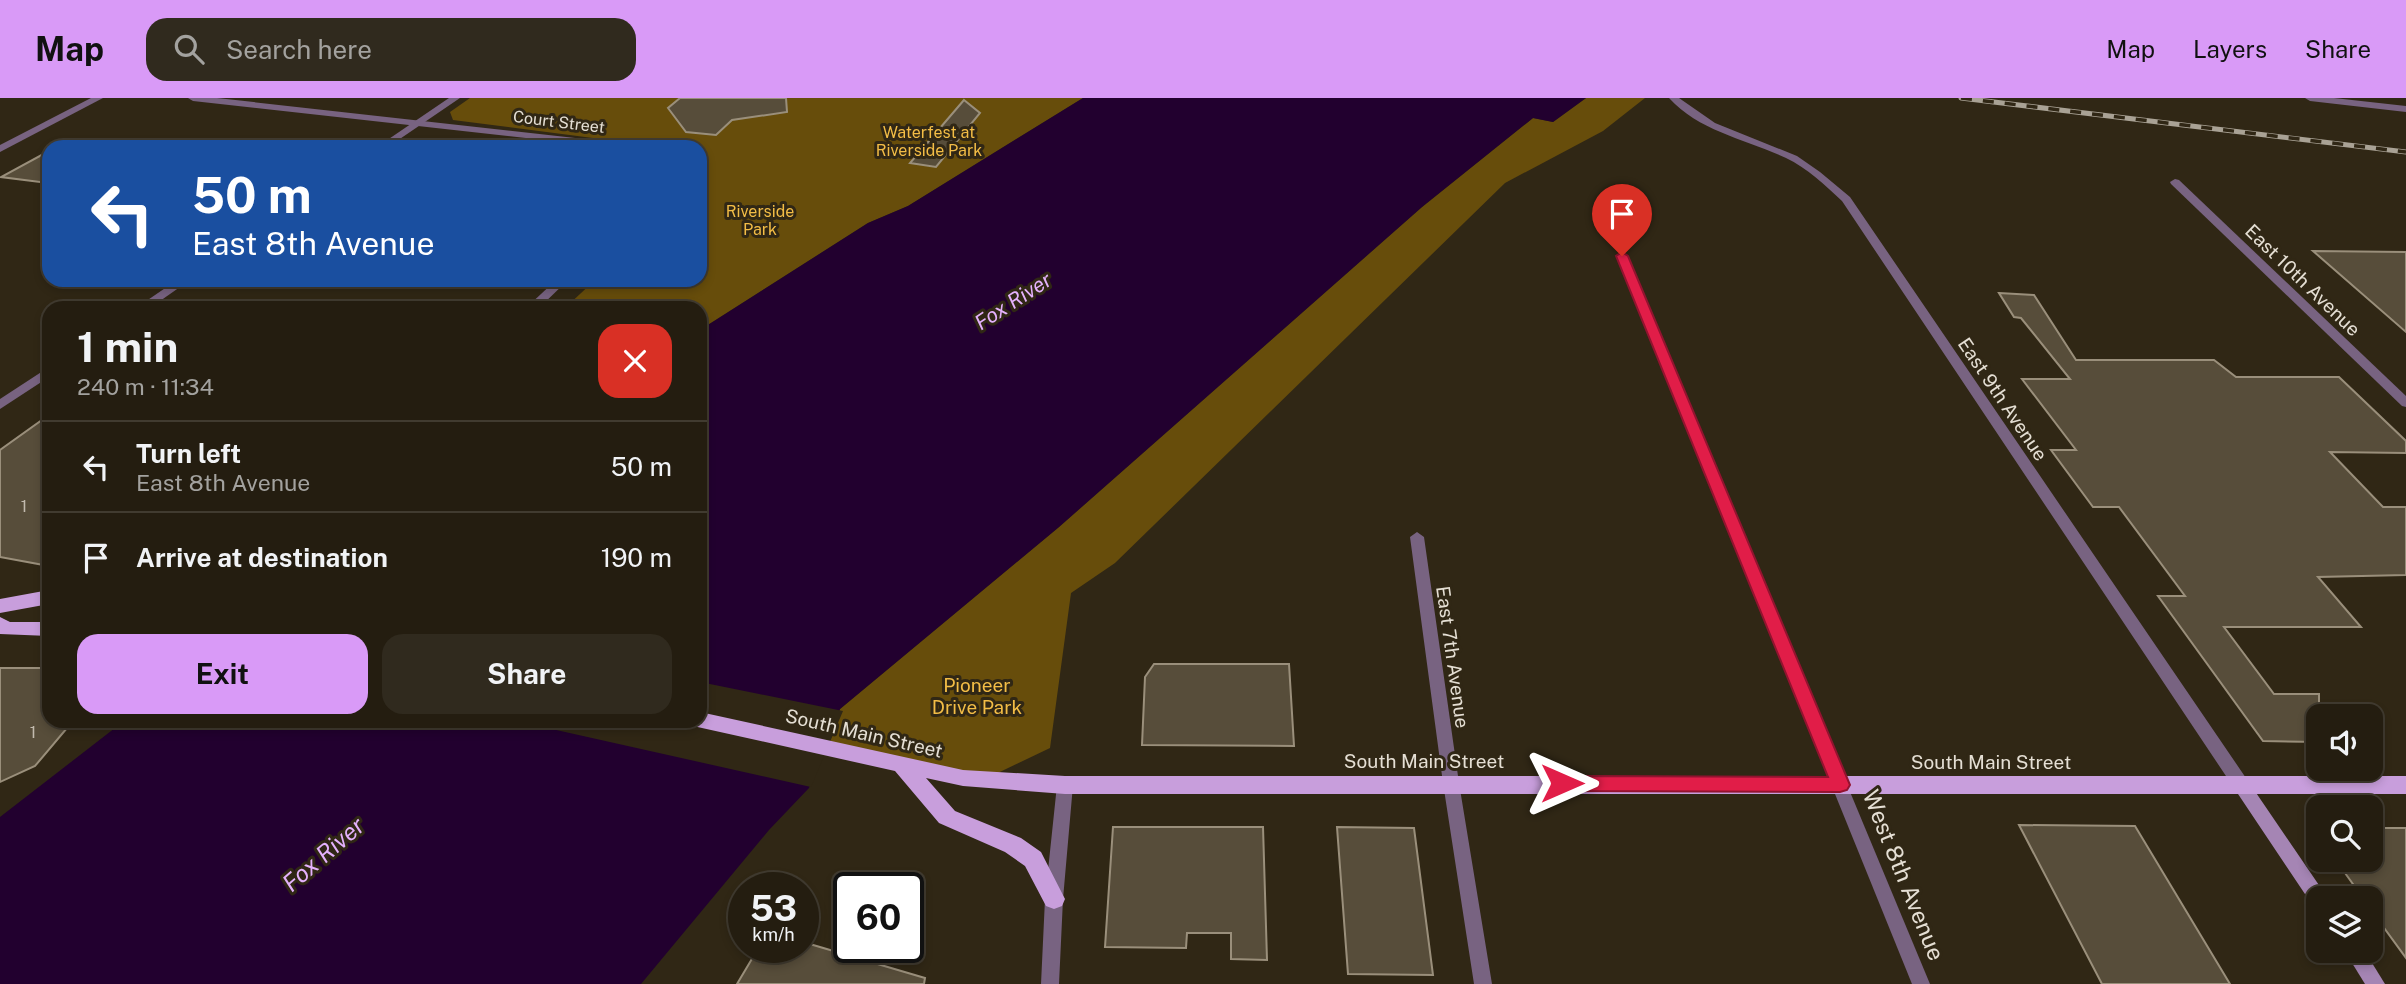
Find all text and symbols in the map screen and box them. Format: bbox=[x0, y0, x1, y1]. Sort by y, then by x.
search box bbox=[146, 18, 636, 81]
text: Map bbox=[35, 30, 104, 68]
icon: search bbox=[170, 30, 208, 68]
text: Search here bbox=[226, 34, 372, 65]
text: Map bbox=[2106, 35, 2155, 63]
text: Layers bbox=[2193, 35, 2267, 63]
text: Share bbox=[2305, 35, 2371, 63]
street label: Court Street bbox=[512, 107, 606, 137]
park label: Waterfest at Riverside Park bbox=[876, 123, 982, 160]
text: 50 m bbox=[192, 166, 312, 224]
icon: left bbox=[77, 168, 168, 259]
pin bbox=[1592, 184, 1652, 256]
icon: arrive bbox=[1603, 195, 1641, 233]
park label: Riverside Park bbox=[726, 202, 794, 239]
street label: East 10th Avenue bbox=[2241, 220, 2365, 340]
text: East 8th Avenue bbox=[192, 225, 435, 262]
water label: Fox River bbox=[970, 266, 1057, 335]
text: 1 min bbox=[77, 322, 178, 371]
button: close bbox=[598, 324, 672, 398]
street label: East 9th Avenue bbox=[1954, 333, 2052, 465]
text: 240 m · 11:34 bbox=[77, 373, 214, 400]
text: Turn left bbox=[136, 438, 241, 469]
icon: left bbox=[77, 448, 115, 486]
text: 50 m bbox=[611, 451, 672, 482]
text: East 8th Avenue bbox=[136, 469, 310, 496]
house number: 1 bbox=[21, 497, 27, 516]
icon: arrive bbox=[77, 539, 115, 577]
text: Arrive at destination bbox=[136, 542, 388, 573]
text: 190 m bbox=[601, 542, 672, 573]
street label: East 7th Avenue bbox=[1432, 585, 1474, 729]
button: Exit bbox=[77, 634, 368, 714]
button: Share bbox=[382, 634, 672, 714]
park label: Pioneer Drive Park bbox=[932, 674, 1023, 718]
street label: South Main Street bbox=[783, 704, 945, 762]
map controls bbox=[2306, 704, 2383, 963]
button: sound bbox=[2306, 704, 2383, 781]
house number: 1 bbox=[30, 723, 36, 742]
position arrow bbox=[1525, 746, 1599, 820]
street label: South Main Street bbox=[1344, 750, 1504, 772]
street label: South Main Street bbox=[1911, 751, 2071, 773]
street label: West 8th Avenue bbox=[1857, 786, 1951, 964]
button: search bbox=[2306, 795, 2383, 872]
water label: Fox River bbox=[276, 810, 370, 897]
speed limit sign: 60 bbox=[833, 872, 924, 963]
button: layers bbox=[2306, 886, 2383, 963]
text: 53 bbox=[750, 888, 797, 929]
text: km/h bbox=[752, 924, 795, 945]

